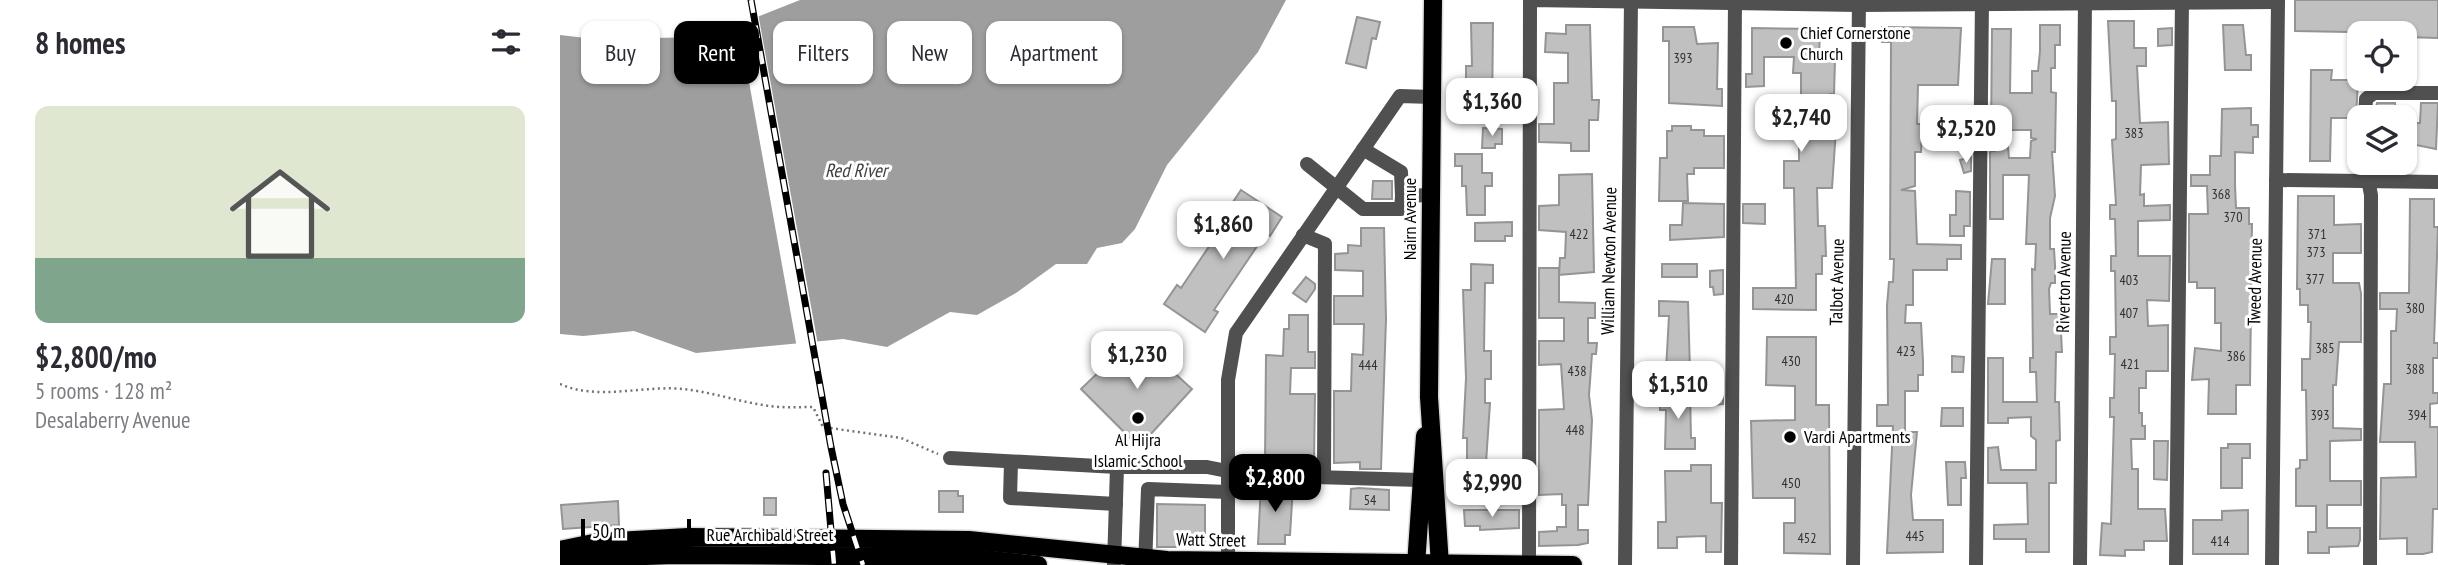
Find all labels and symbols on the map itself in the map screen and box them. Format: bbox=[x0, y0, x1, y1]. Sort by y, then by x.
place label: Chief Cornerstone Church bbox=[1800, 21, 1911, 65]
marker: Chief Cornerstone Church bbox=[1778, 35, 1794, 51]
house number: 393 bbox=[1674, 49, 1692, 67]
pin: $1,360 bbox=[1435, 78, 1549, 138]
pin: $2,740 bbox=[1744, 94, 1858, 154]
pin: $2,520 bbox=[1909, 106, 2023, 165]
house number: 383 bbox=[2125, 124, 2143, 142]
water label: Red River bbox=[825, 158, 890, 182]
street label: Nairn Avenue bbox=[1398, 178, 1421, 260]
house number: 368 bbox=[2212, 185, 2230, 203]
street label: William Newton Avenue bbox=[1596, 187, 1621, 335]
pin: $1,860 bbox=[1166, 202, 1280, 261]
house number: 370 bbox=[2224, 208, 2242, 226]
house number: 422 bbox=[1570, 225, 1588, 243]
house number: 371 bbox=[2308, 225, 2326, 243]
street label: Riverton Avenue bbox=[2051, 231, 2076, 333]
street label: Talbot Avenue bbox=[1824, 238, 1849, 326]
street label: Tweed Avenue bbox=[2242, 238, 2267, 326]
house number: 373 bbox=[2307, 243, 2325, 261]
house number: 377 bbox=[2306, 270, 2324, 288]
house number: 403 bbox=[2120, 271, 2138, 289]
house number: 420 bbox=[1775, 290, 1793, 308]
house number: 380 bbox=[2406, 299, 2424, 317]
house number: 407 bbox=[2120, 304, 2138, 322]
pin: $1,230 bbox=[1080, 332, 1194, 391]
house number: 385 bbox=[2316, 339, 2334, 357]
house number: 423 bbox=[1897, 342, 1915, 360]
house number: 386 bbox=[2227, 347, 2245, 365]
house number: 430 bbox=[1782, 352, 1800, 370]
house number: 421 bbox=[2121, 355, 2139, 373]
house number: 444 bbox=[1359, 356, 1378, 374]
house number: 388 bbox=[2406, 360, 2424, 378]
house number: 438 bbox=[1568, 362, 1586, 380]
pin: $1,510 bbox=[1621, 362, 1735, 421]
house number: 393 bbox=[2311, 406, 2329, 424]
house number: 394 bbox=[2408, 406, 2427, 424]
marker: Al Hijra Islamic School bbox=[1130, 410, 1146, 426]
house number: 448 bbox=[1566, 421, 1584, 439]
place label: Vardi Apartments bbox=[1803, 425, 1911, 448]
place label: Al Hijra Islamic School bbox=[1094, 428, 1183, 472]
marker: Vardi Apartments bbox=[1782, 429, 1798, 445]
pin: $2,800 bbox=[1218, 454, 1332, 514]
pin: $2,990 bbox=[1435, 460, 1549, 519]
house number: 450 bbox=[1782, 474, 1800, 492]
house number: 54 bbox=[1364, 491, 1377, 509]
scale bar bbox=[581, 516, 691, 548]
street label: Rue Archibald Street bbox=[707, 523, 834, 546]
street label: Watt Street bbox=[1176, 527, 1246, 552]
house number: 445 bbox=[1906, 527, 1924, 545]
house number: 452 bbox=[1798, 529, 1816, 547]
house number: 414 bbox=[2211, 532, 2230, 550]

